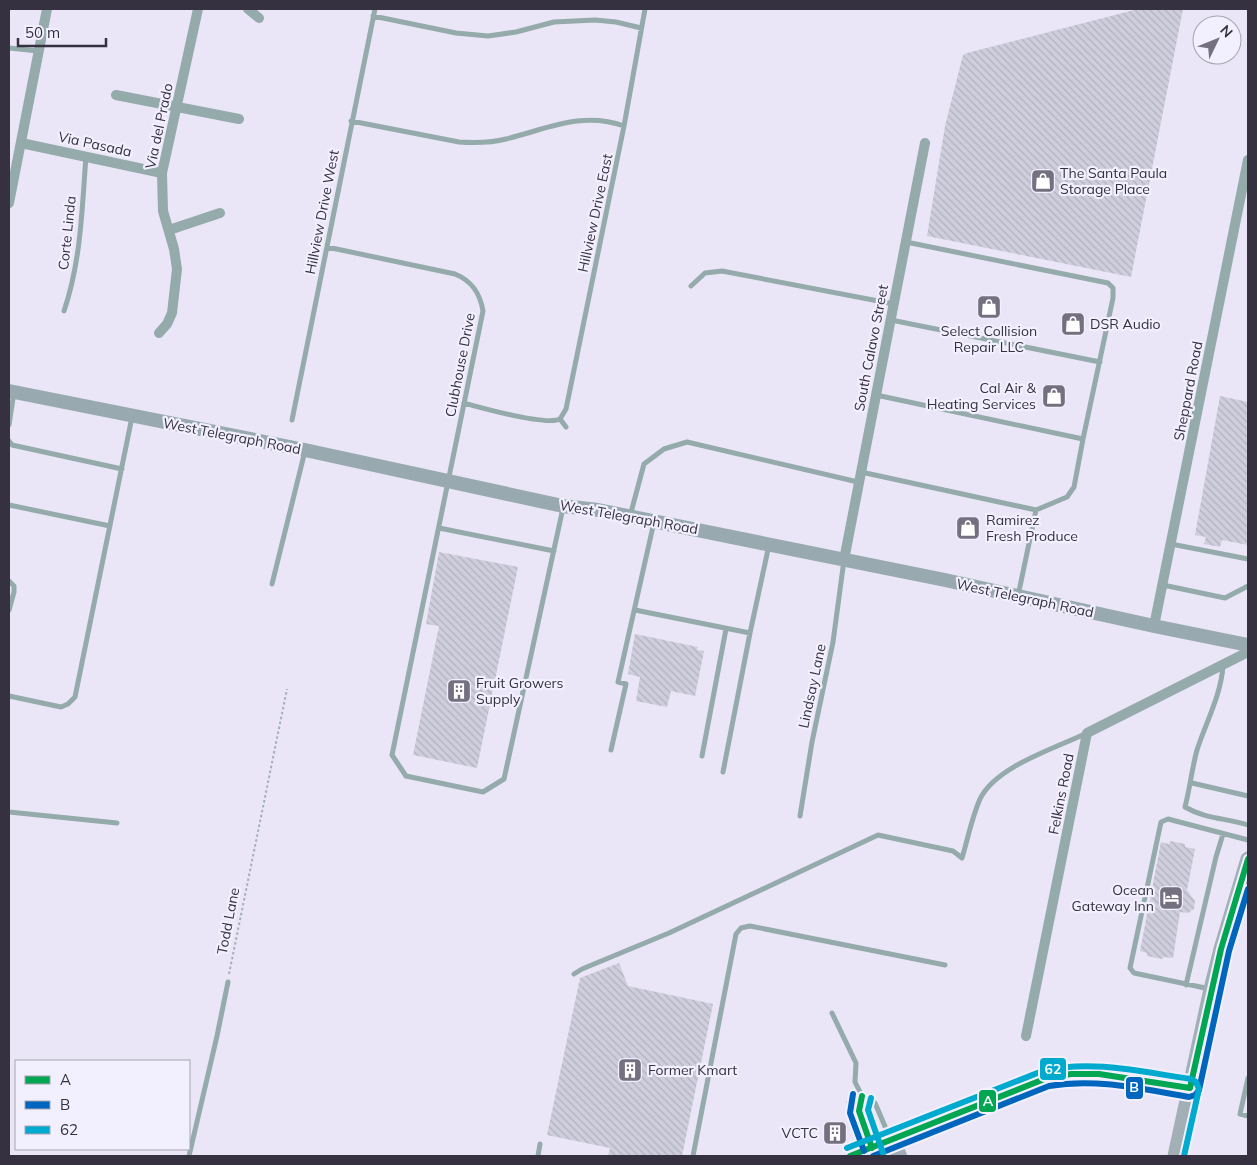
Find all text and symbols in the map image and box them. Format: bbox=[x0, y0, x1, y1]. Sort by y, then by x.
scale bar bbox=[18, 15, 105, 47]
north arrow bbox=[1192, 15, 1242, 65]
text: N bbox=[1216, 21, 1237, 41]
text: 50 m bbox=[25, 23, 60, 42]
street label: Via del Prado bbox=[141, 82, 177, 170]
street label: Via Pasada bbox=[57, 127, 133, 161]
street label: Hillview Drive West bbox=[301, 148, 343, 276]
street label: Hillview Drive East bbox=[574, 152, 616, 274]
place label: The Santa Paula Storage Place bbox=[1060, 164, 1167, 198]
shop icon: The Santa Paula Storage Place bbox=[1030, 168, 1056, 194]
street label: Corte Linda bbox=[54, 195, 80, 271]
street label: South Calavo Street bbox=[850, 283, 892, 413]
shop icon: Select Collision Repair LLC bbox=[976, 294, 1002, 320]
street label: Clubhouse Drive bbox=[441, 311, 479, 419]
shop icon: DSR Audio bbox=[1060, 311, 1086, 337]
place label: DSR Audio bbox=[1090, 315, 1161, 333]
place label: Select Collision Repair LLC bbox=[941, 322, 1037, 356]
street label: Sheppard Road bbox=[1170, 340, 1206, 442]
place label: Cal Air & Heating Services bbox=[927, 379, 1037, 413]
shop icon: Cal Air & Heating Services bbox=[1041, 383, 1067, 409]
street label: West Telegraph Road bbox=[161, 414, 303, 458]
street label: West Telegraph Road bbox=[558, 496, 700, 538]
place label: Ramirez Fresh Produce bbox=[986, 511, 1078, 545]
shop icon: Ramirez Fresh Produce bbox=[955, 515, 981, 541]
street label: West Telegraph Road bbox=[955, 575, 1095, 621]
street label: Lindsay Lane bbox=[794, 642, 830, 730]
place label: Fruit Growers Supply bbox=[476, 674, 564, 708]
building icon: Fruit Growers Supply bbox=[446, 678, 472, 704]
street label: Felkins Road bbox=[1044, 752, 1078, 836]
place label: Ocean Gateway Inn bbox=[1072, 881, 1154, 915]
hotel icon: Ocean Gateway Inn bbox=[1158, 885, 1184, 911]
street label: Todd Lane bbox=[213, 886, 243, 956]
building icon: Former Kmart bbox=[617, 1057, 643, 1083]
line badge: 62 bbox=[1039, 1057, 1067, 1081]
legend bbox=[15, 1060, 190, 1150]
text: 62 bbox=[1045, 1060, 1061, 1078]
place label: Former Kmart bbox=[648, 1061, 737, 1079]
text: A bbox=[60, 1070, 71, 1089]
line badge: B bbox=[1125, 1076, 1144, 1100]
text: B bbox=[1129, 1078, 1139, 1096]
line badge: A bbox=[978, 1089, 997, 1113]
text: A bbox=[983, 1092, 994, 1110]
text: B bbox=[60, 1095, 70, 1114]
text: 62 bbox=[60, 1120, 78, 1139]
building icon: VCTC bbox=[822, 1120, 848, 1146]
place label: VCTC bbox=[782, 1124, 818, 1142]

